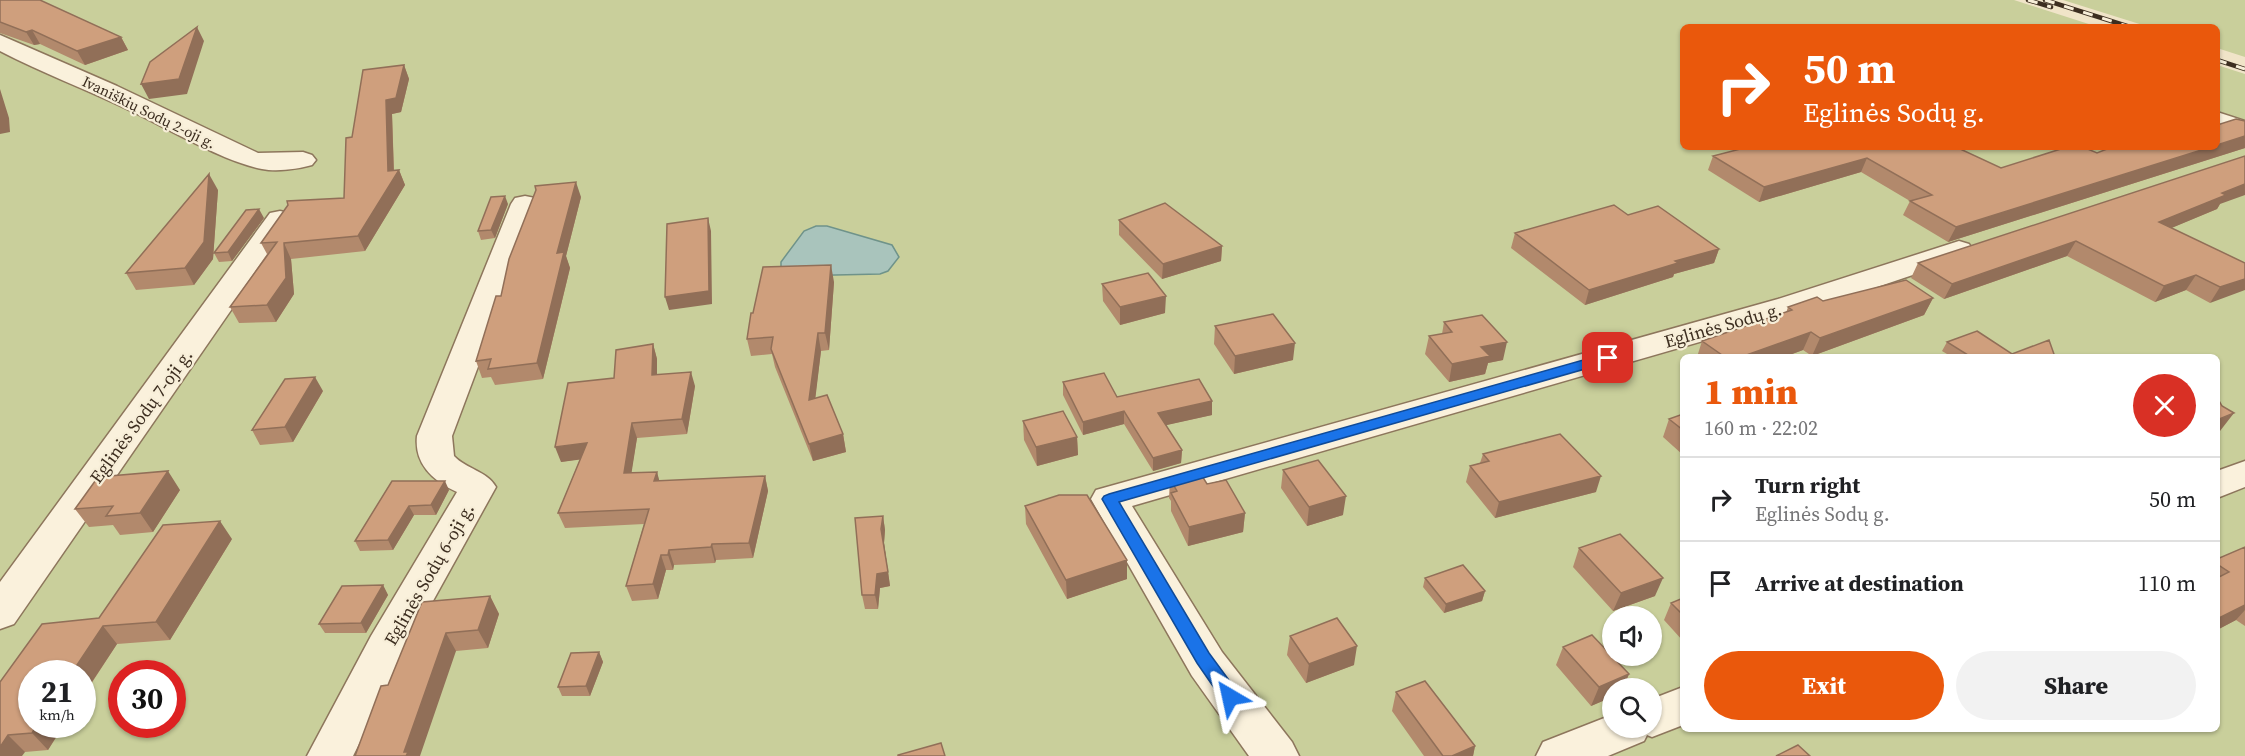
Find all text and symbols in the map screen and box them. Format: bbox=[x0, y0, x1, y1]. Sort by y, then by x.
text: 50 m bbox=[1803, 39, 1896, 97]
icon: right bbox=[1704, 48, 1782, 126]
street label: Ivaniškių Sodų 2-oji g. bbox=[79, 71, 219, 153]
text: Eglinės Sodų g. bbox=[1803, 94, 1985, 131]
street label: Eglinės Sodų g. bbox=[1661, 296, 1785, 354]
pin bbox=[1582, 332, 1633, 383]
icon: arrive bbox=[1591, 341, 1624, 374]
street label: Eglinės Sodų 7-oji g. bbox=[84, 344, 198, 488]
text: 1 min bbox=[1704, 367, 1798, 416]
button: close bbox=[2133, 374, 2196, 437]
text: 160 m · 22:02 bbox=[1704, 414, 1818, 442]
text: Turn right bbox=[1755, 470, 1860, 500]
icon: right bbox=[1704, 483, 1737, 516]
text: 50 m bbox=[2149, 484, 2196, 514]
street label: Eglinės Sodų 6-oji g. bbox=[378, 498, 480, 650]
text: Eglinės Sodų g. bbox=[1755, 500, 1890, 528]
icon: arrive bbox=[1704, 567, 1737, 600]
text: Arrive at destination bbox=[1755, 568, 1964, 598]
text: 110 m bbox=[2138, 568, 2196, 598]
map controls bbox=[1602, 606, 1662, 738]
button: sound bbox=[1602, 606, 1662, 666]
button: Exit bbox=[1704, 651, 1944, 720]
button: Share bbox=[1956, 651, 2196, 720]
speed limit sign: 30 bbox=[108, 660, 186, 738]
position arrow bbox=[1198, 665, 1262, 729]
text: 21 bbox=[41, 671, 73, 712]
button: search bbox=[1602, 678, 1662, 738]
text: km/h bbox=[39, 704, 75, 725]

